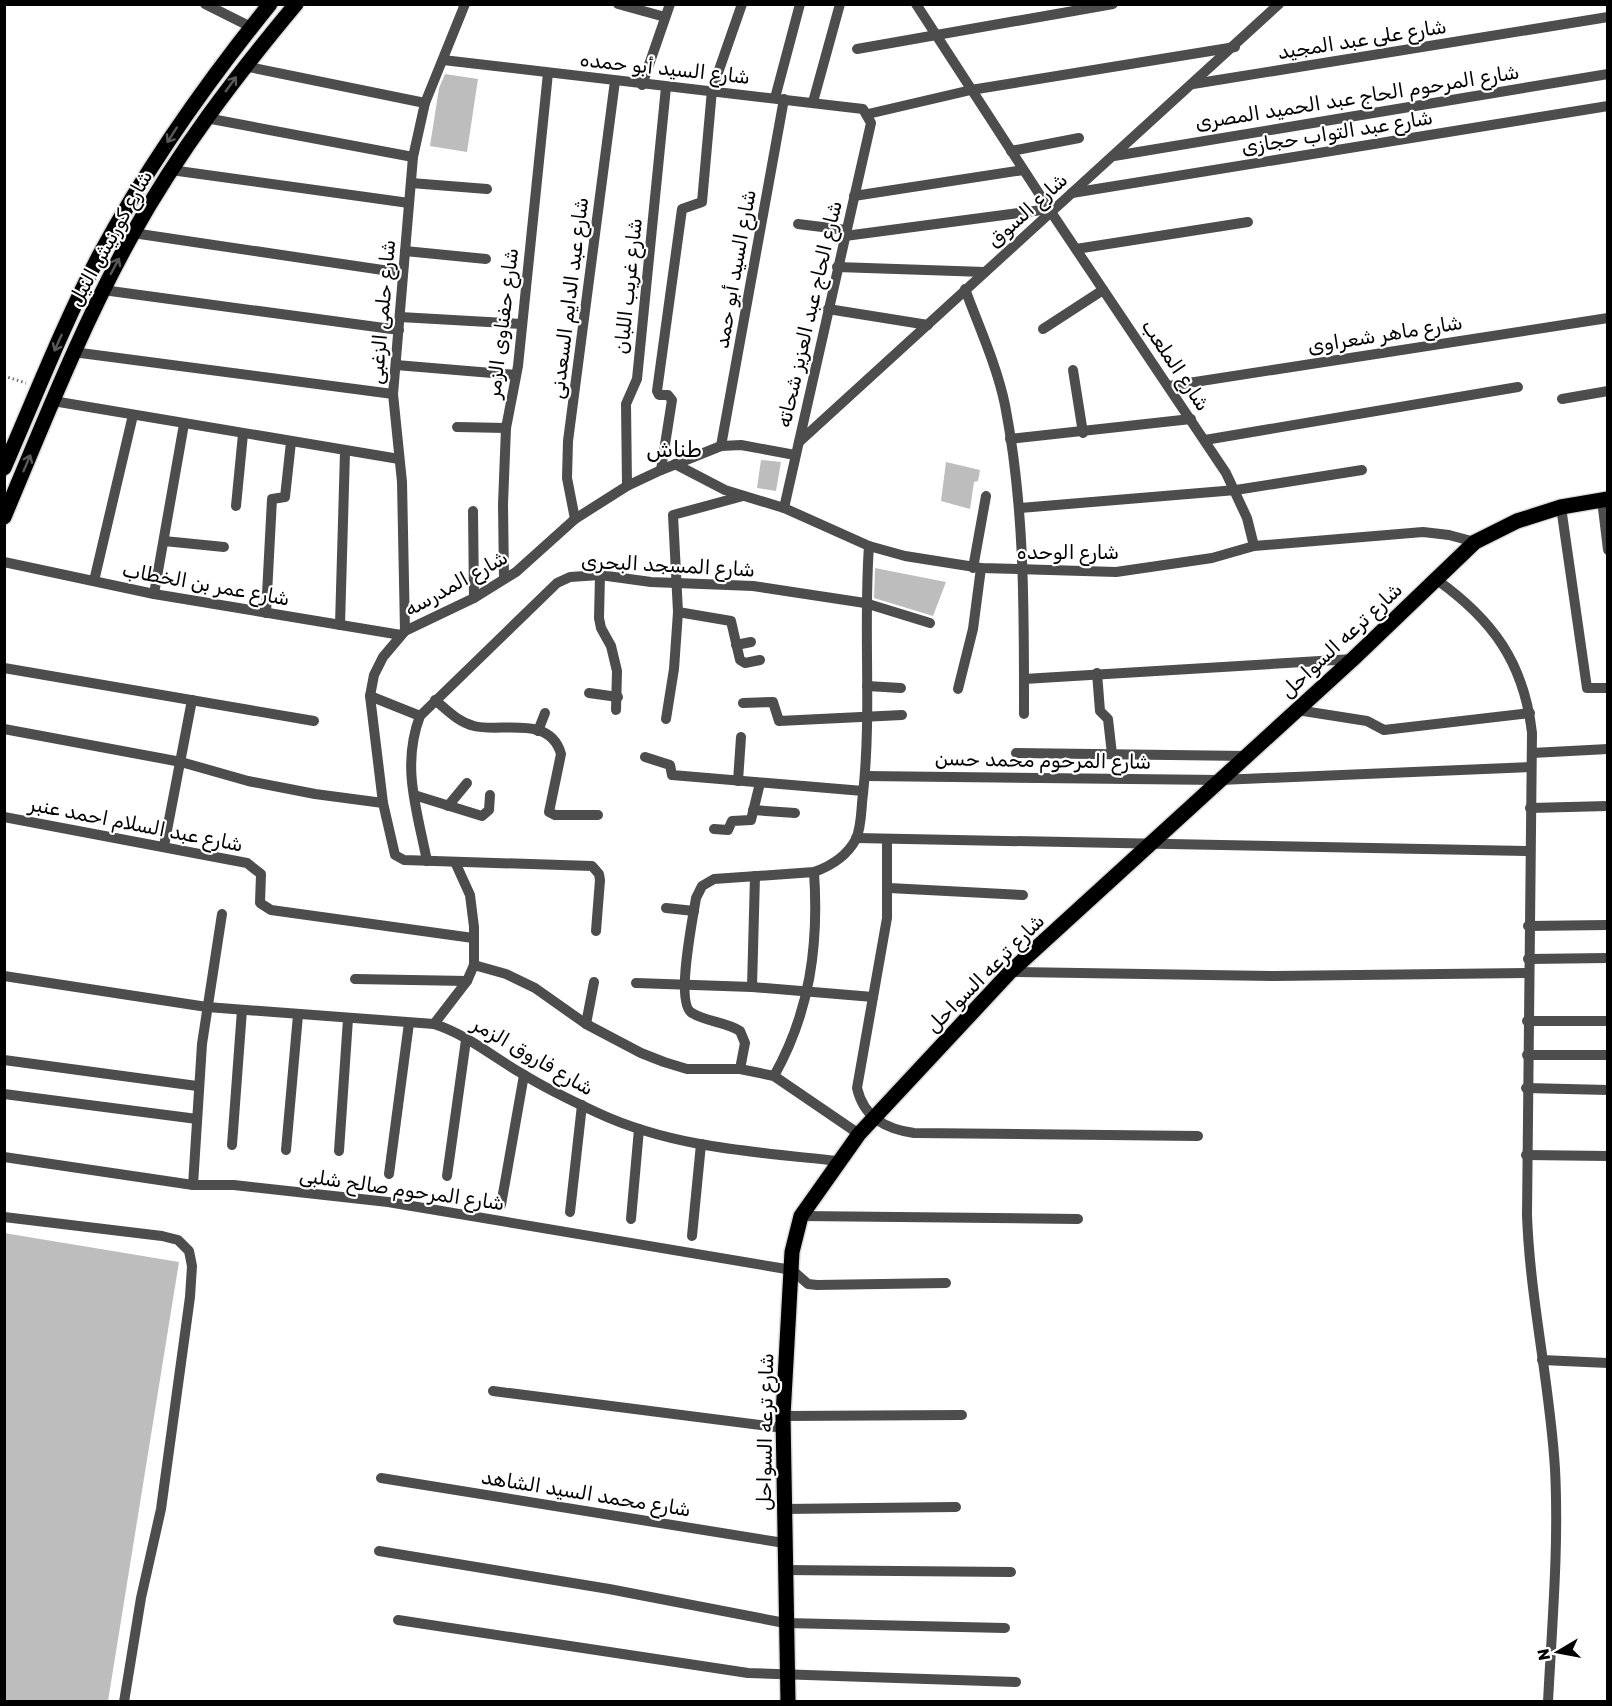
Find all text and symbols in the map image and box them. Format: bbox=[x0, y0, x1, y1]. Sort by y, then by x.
street label: شارع على عبد المجيد bbox=[1276, 14, 1448, 66]
street label: شارع السيد أبو حمده bbox=[579, 47, 751, 91]
street label: شارع المرحوم الحاج عبد الحميد المصرى bbox=[1193, 60, 1521, 136]
one-way arrow bbox=[225, 77, 237, 93]
street label: شارع عبد التواب حجازى bbox=[1240, 105, 1435, 161]
one-way arrow bbox=[166, 127, 178, 143]
street label: شارع كورنيش النيل bbox=[63, 166, 159, 311]
street label: شارع السوق bbox=[982, 168, 1074, 254]
street label: شارع السيد أبو حمد bbox=[709, 188, 763, 351]
street label: شارع عبد الدايم السعدنى bbox=[545, 196, 595, 401]
street label: شارع الحاج عبد العزيز شحاته bbox=[771, 198, 849, 430]
street label: شارع غريب اللبان bbox=[609, 217, 649, 355]
street label: شارع حلمى الزغبى bbox=[364, 239, 402, 386]
street label: شارع حفناوى الزمر bbox=[481, 246, 525, 401]
one-way arrow bbox=[110, 258, 121, 276]
street label: شارع ماهر شعراوى bbox=[1306, 310, 1464, 360]
street label: شارع الملعب bbox=[1135, 315, 1215, 416]
one-way arrow bbox=[51, 333, 63, 351]
district label: طناش bbox=[646, 436, 702, 463]
one-way arrow bbox=[22, 455, 33, 473]
street label: شارع الوحده bbox=[1017, 540, 1119, 566]
street label: شارع المدرسه bbox=[400, 545, 513, 623]
street label: شارع المسجد البحرى bbox=[580, 548, 756, 584]
street label: شارع عمر بن الخطاب bbox=[120, 557, 292, 613]
street label: شارع ترعه السواحل bbox=[1275, 577, 1408, 704]
street label: شارع المرحوم محمد حسن bbox=[935, 746, 1151, 776]
street label: شارع عبد السلام احمد عنبر bbox=[26, 791, 245, 858]
street label: شارع ترعه السواحل bbox=[921, 909, 1051, 1039]
street label: شارع فاروق الزمر bbox=[466, 1011, 598, 1102]
street label: شارع المرحوم صالح شلبى bbox=[298, 1163, 506, 1217]
street label: شارع ترعه السواحل bbox=[752, 1353, 780, 1511]
street label: شارع محمد السيد الشاهد bbox=[479, 1465, 693, 1523]
north arrow bbox=[1528, 1622, 1588, 1682]
text: N bbox=[1533, 1647, 1554, 1662]

